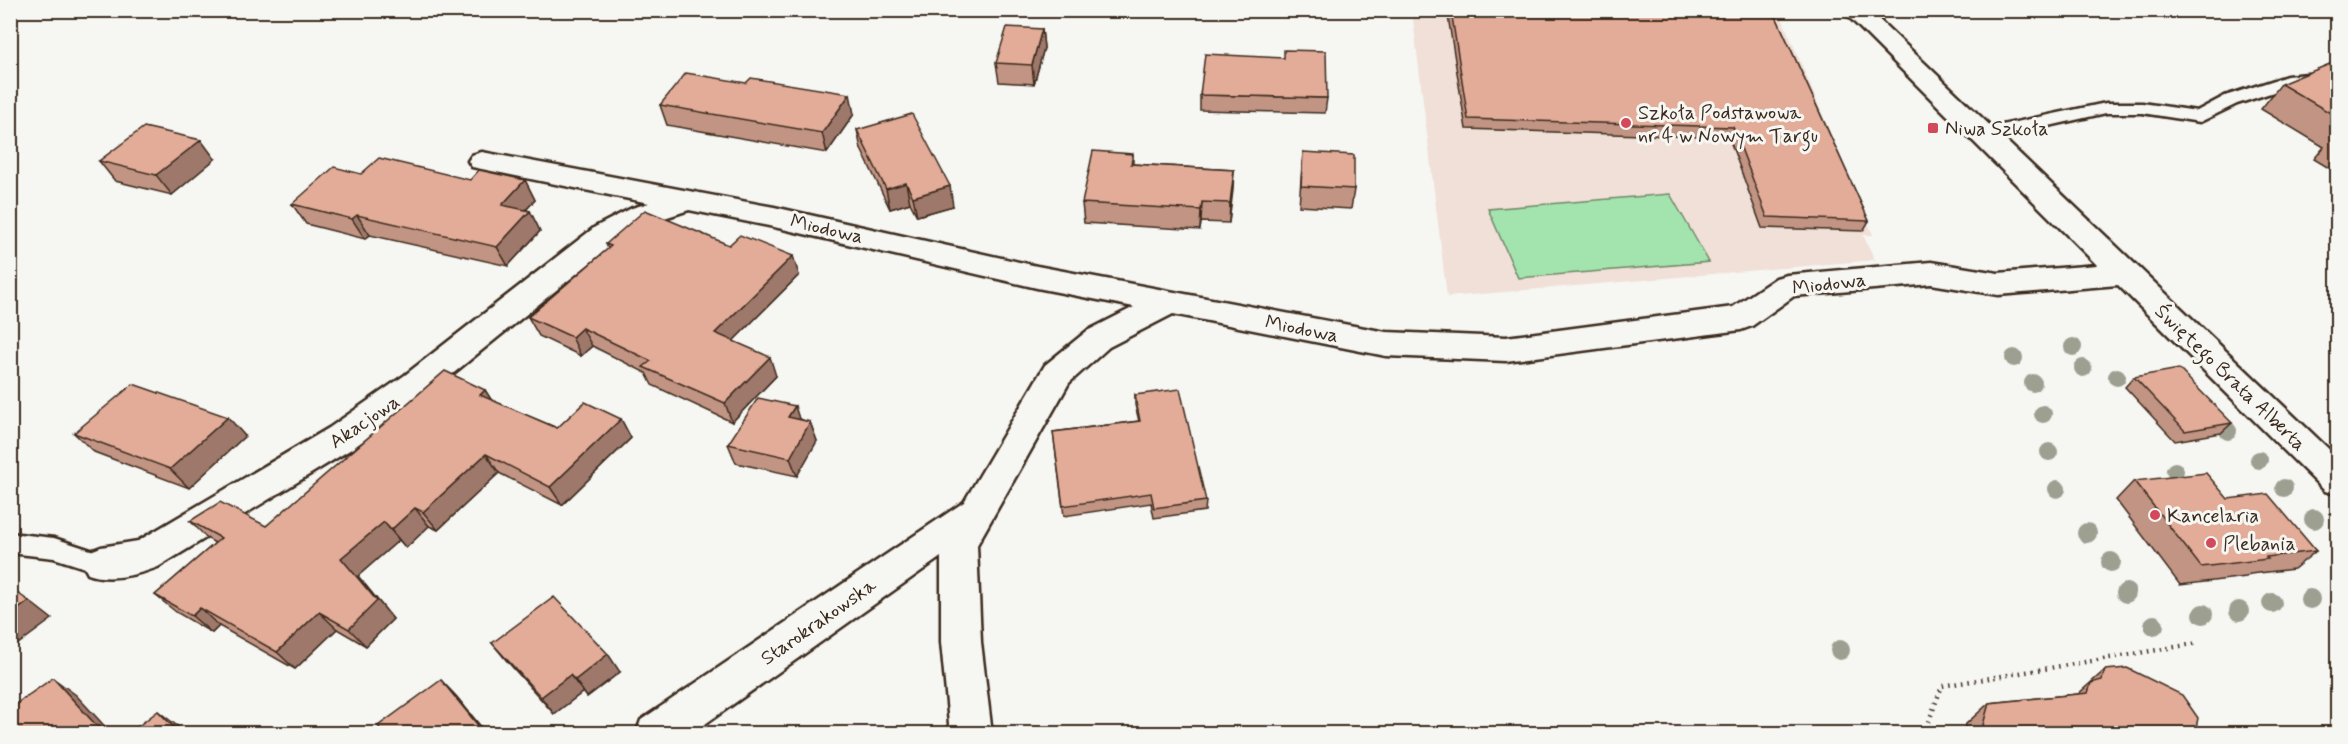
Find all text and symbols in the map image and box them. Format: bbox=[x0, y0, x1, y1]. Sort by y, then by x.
place label: Szkoła Podstawowa nr 4 w Nowym Targu bbox=[1638, 100, 1818, 152]
marker: Szkoła Podstawowa nr 4 w Nowym Targu bbox=[1619, 116, 1633, 130]
place label: Niwa Szkoła bbox=[1945, 116, 2049, 143]
marker: Niwa Szkoła bbox=[1926, 121, 1940, 135]
street label: Miodowa bbox=[788, 208, 866, 251]
street label: Miodowa bbox=[1791, 267, 1868, 302]
street label: Świętego Brata Alberta bbox=[2147, 299, 2312, 459]
street label: Miodowa bbox=[1263, 309, 1341, 350]
street label: Akacjowa bbox=[324, 389, 405, 456]
place label: Kancelaria bbox=[2167, 503, 2259, 530]
marker: Kancelaria bbox=[2148, 508, 2162, 522]
place label: Plebania bbox=[2223, 531, 2296, 558]
marker: Plebania bbox=[2204, 536, 2218, 550]
street label: Starokrakowska bbox=[756, 572, 883, 672]

